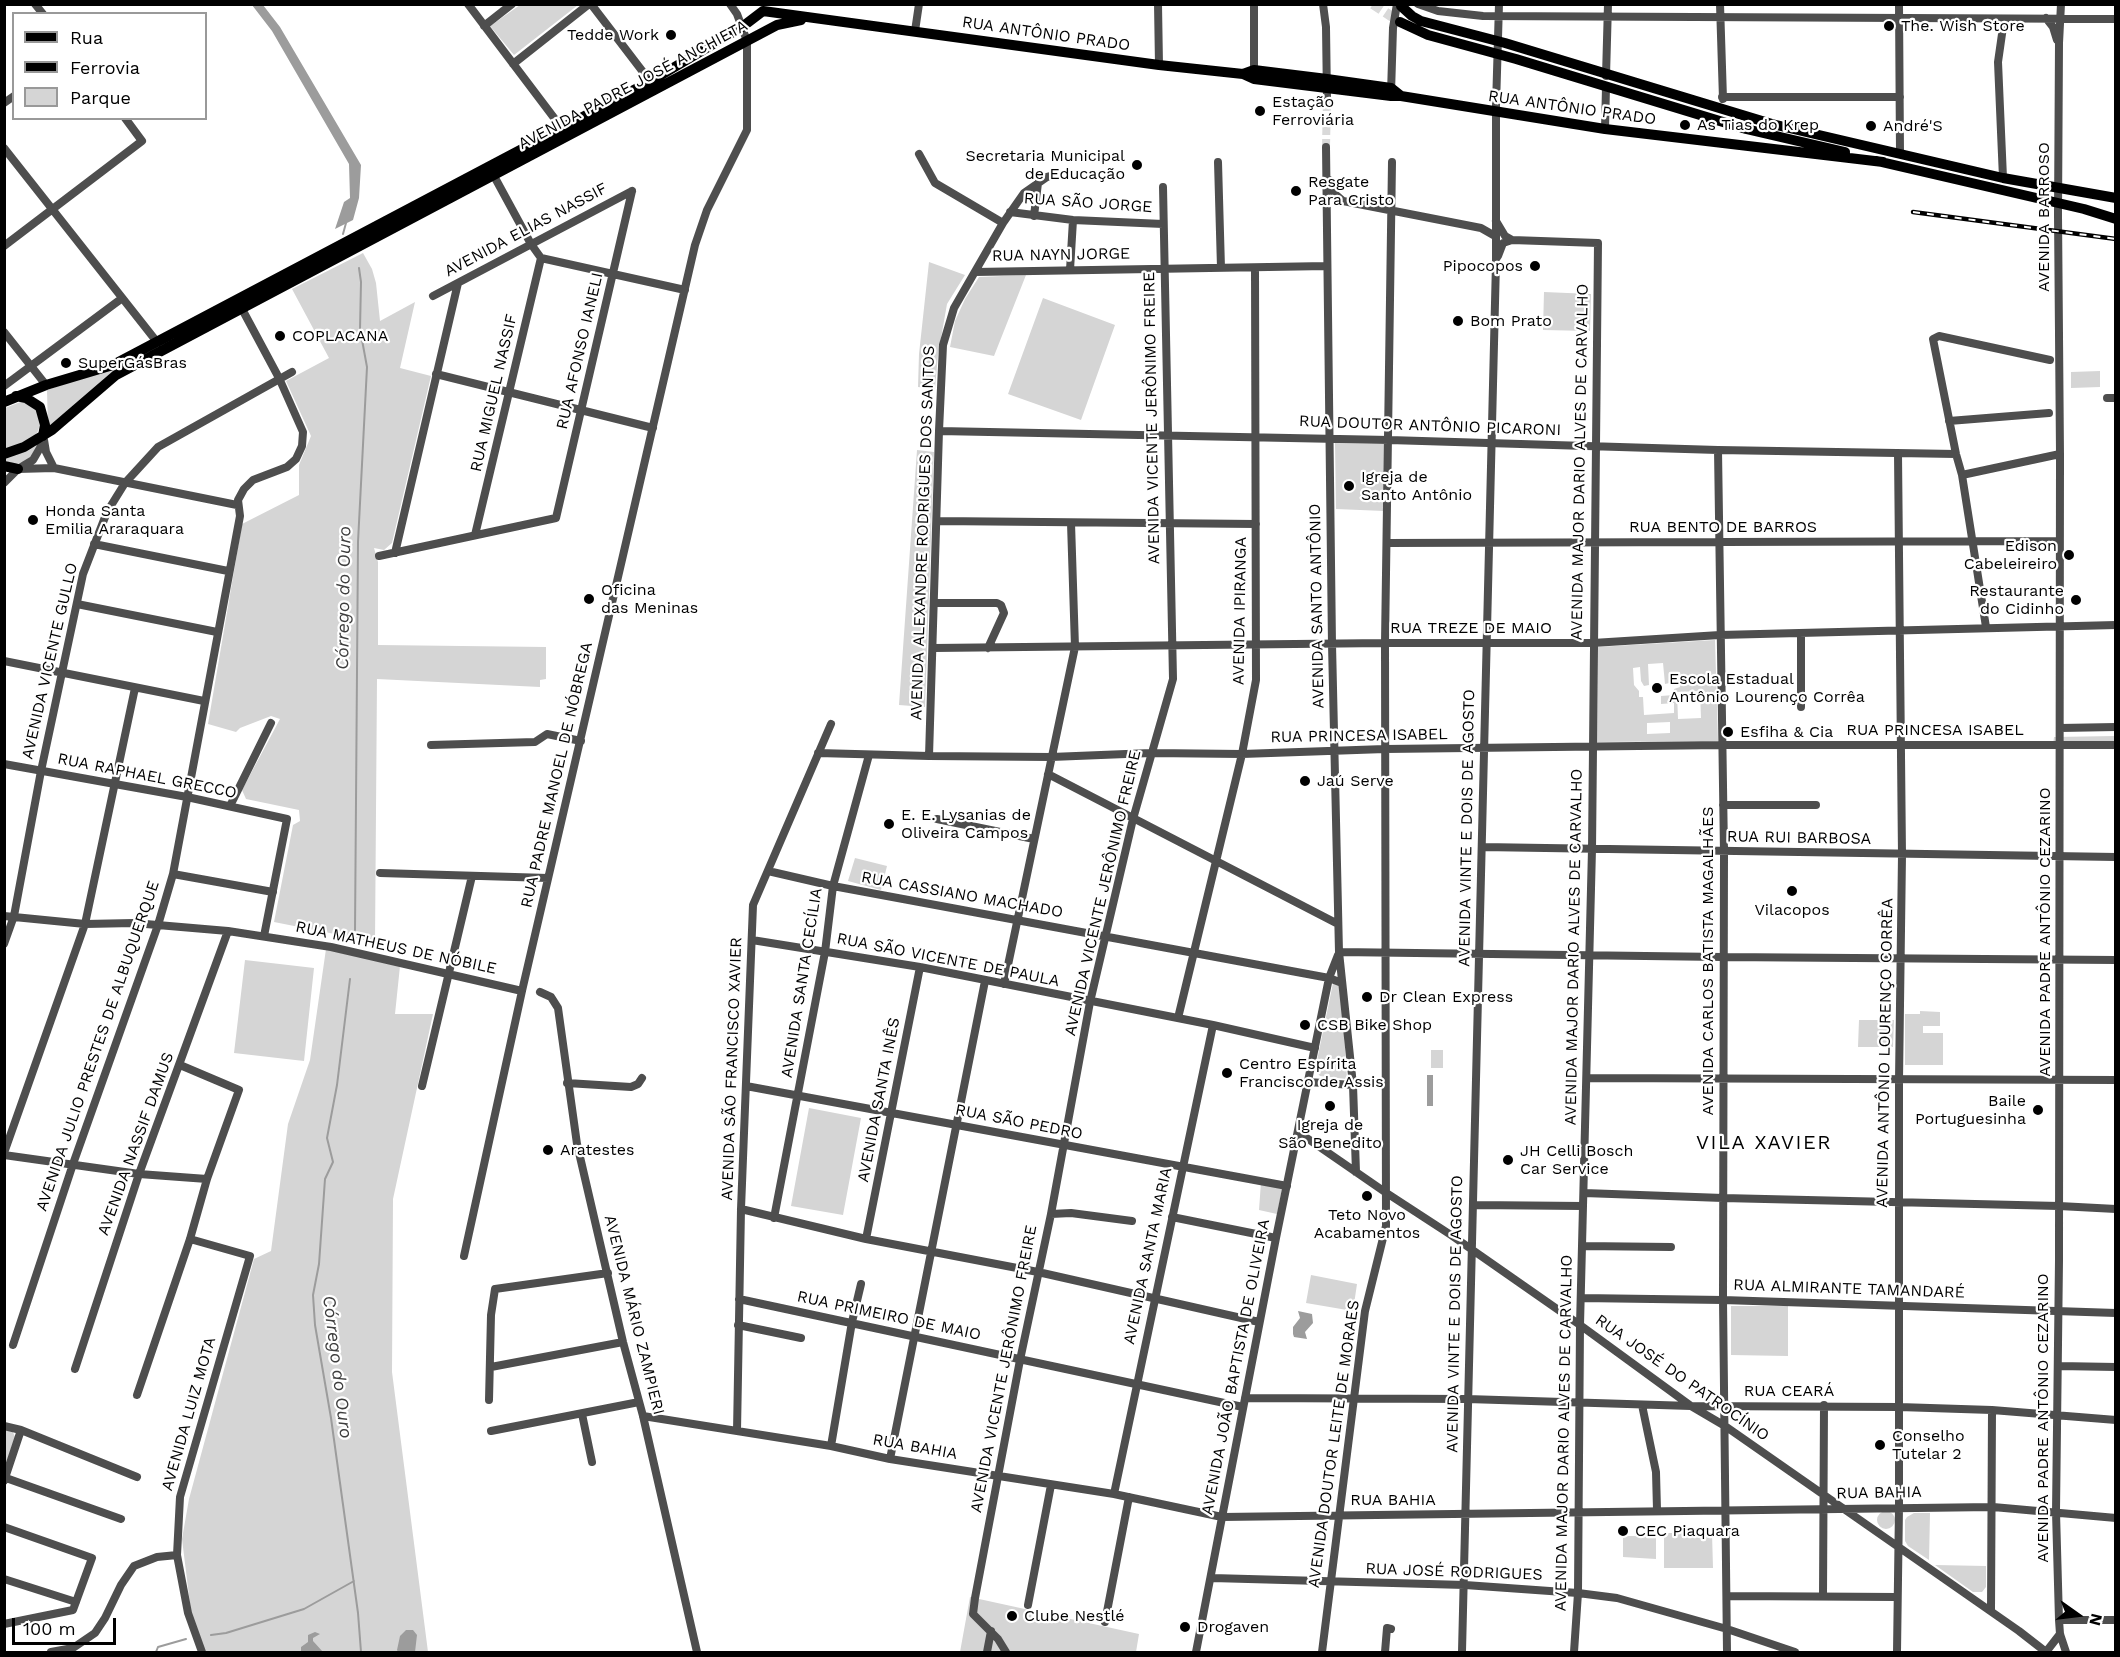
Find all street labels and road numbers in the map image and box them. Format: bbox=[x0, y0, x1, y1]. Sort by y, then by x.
street label: RUA ANTÔNIO PRADO bbox=[961, 13, 1131, 55]
street label: AVENIDA PADRE JOSÉ ANCHIETA bbox=[515, 16, 751, 154]
street label: RUA ANTÔNIO PRADO bbox=[1487, 87, 1657, 129]
street label: AVENIDA BARROSO bbox=[2034, 142, 2054, 292]
street label: AVENIDA ELIAS NASSIF bbox=[441, 179, 611, 281]
street label: RUA SÃO JORGE bbox=[1023, 189, 1153, 217]
street label: RUA NAYN JORGE bbox=[992, 244, 1130, 266]
street label: RUA AFONSO IANELI bbox=[553, 271, 607, 431]
street label: AVENIDA VICENTE JERÔNIMO FREIRE bbox=[1140, 271, 1164, 565]
street label: AVENIDA MAJOR DARIO ALVES DE CARVALHO bbox=[1567, 283, 1593, 641]
street label: RUA MIGUEL NASSIF bbox=[466, 312, 522, 474]
street label: AVENIDA ALEXANDRE RODRIGUES DOS SANTOS bbox=[907, 345, 939, 721]
street label: RUA DOUTOR ANTÔNIO PICARONI bbox=[1299, 412, 1561, 440]
street label: AVENIDA SANTO ANTÔNIO bbox=[1306, 503, 1328, 709]
street label: RUA BENTO DE BARROS bbox=[1629, 517, 1817, 537]
street label: AVENIDA IPIRANGA bbox=[1229, 537, 1251, 685]
street label: AVENIDA VICENTE GULLO bbox=[18, 561, 82, 761]
street label: RUA TREZE DE MAIO bbox=[1390, 618, 1552, 638]
street label: RUA PADRE MANOEL DE NÓBREGA bbox=[517, 640, 597, 910]
street label: AVENIDA VINTE E DOIS DE AGOSTO bbox=[1455, 689, 1479, 967]
street label: RUA PRINCESA ISABEL bbox=[1846, 720, 2024, 740]
street label: RUA PRINCESA ISABEL bbox=[1270, 725, 1448, 747]
street label: AVENIDA VICENTE JERÔNIMO FREIRE bbox=[1061, 748, 1145, 1038]
street label: RUA RAPHAEL GRECCO bbox=[56, 749, 238, 803]
street label: AVENIDA MAJOR DARIO ALVES DE CARVALHO bbox=[1561, 768, 1587, 1126]
street label: AVENIDA PADRE ANTÔNIO CEZARINO bbox=[2035, 787, 2055, 1077]
street label: AVENIDA CARLOS BATISTA MAGALHÃES bbox=[1698, 806, 1718, 1116]
street label: RUA RUI BARBOSA bbox=[1727, 827, 1871, 849]
street label: RUA CASSIANO MACHADO bbox=[860, 868, 1064, 922]
street label: AVENIDA JULIO PRESTES DE ALBUQUERQUE bbox=[32, 878, 164, 1214]
street label: AVENIDA SANTA CECÍLIA bbox=[777, 887, 827, 1079]
street label: AVENIDA ANTÔNIO LOURENÇO CORRÊA bbox=[1873, 898, 1897, 1208]
street label: RUA MATHEUS DE NÓBILE bbox=[294, 917, 498, 979]
street label: RUA SÃO VICENTE DE PAULA bbox=[835, 929, 1061, 991]
street label: AVENIDA SÃO FRANCISCO XAVIER bbox=[718, 937, 746, 1201]
street label: AVENIDA SANTA INÊS bbox=[854, 1016, 904, 1184]
street label: AVENIDA NASSIF DAMUS bbox=[94, 1050, 178, 1238]
street label: RUA SÃO PEDRO bbox=[954, 1100, 1084, 1144]
street label: AVENIDA SANTA MARIA bbox=[1120, 1166, 1176, 1346]
street label: AVENIDA VINTE E DOIS DE AGOSTO bbox=[1443, 1175, 1467, 1453]
street label: AVENIDA MÁRIO ZAMPIERI bbox=[600, 1213, 668, 1417]
street label: AVENIDA JOÃO BAPTISTA DE OLIVEIRA bbox=[1198, 1217, 1274, 1517]
street label: AVENIDA VICENTE JERÔNIMO FREIRE bbox=[967, 1223, 1041, 1515]
street label: AVENIDA MAJOR DARIO ALVES DE CARVALHO bbox=[1551, 1254, 1577, 1612]
street label: AVENIDA PADRE ANTÔNIO CEZARINO bbox=[2033, 1273, 2053, 1563]
street label: RUA ALMIRANTE TAMANDARÉ bbox=[1733, 1275, 1965, 1303]
street label: RUA PRIMEIRO DE MAIO bbox=[795, 1287, 983, 1345]
street label: AVENIDA DOUTOR LEITE DE MORAES bbox=[1304, 1299, 1364, 1589]
street label: RUA JOSÉ DO PATROCÍNIO bbox=[1591, 1310, 1773, 1446]
street label: AVENIDA LUIZ MOTA bbox=[158, 1335, 220, 1493]
street label: RUA CEARÁ bbox=[1744, 1381, 1834, 1401]
street label: RUA BAHIA bbox=[871, 1430, 959, 1464]
street label: RUA BAHIA bbox=[1836, 1483, 1922, 1503]
street label: RUA BAHIA bbox=[1350, 1490, 1436, 1510]
street label: RUA JOSÉ RODRIGUES bbox=[1365, 1559, 1543, 1585]

